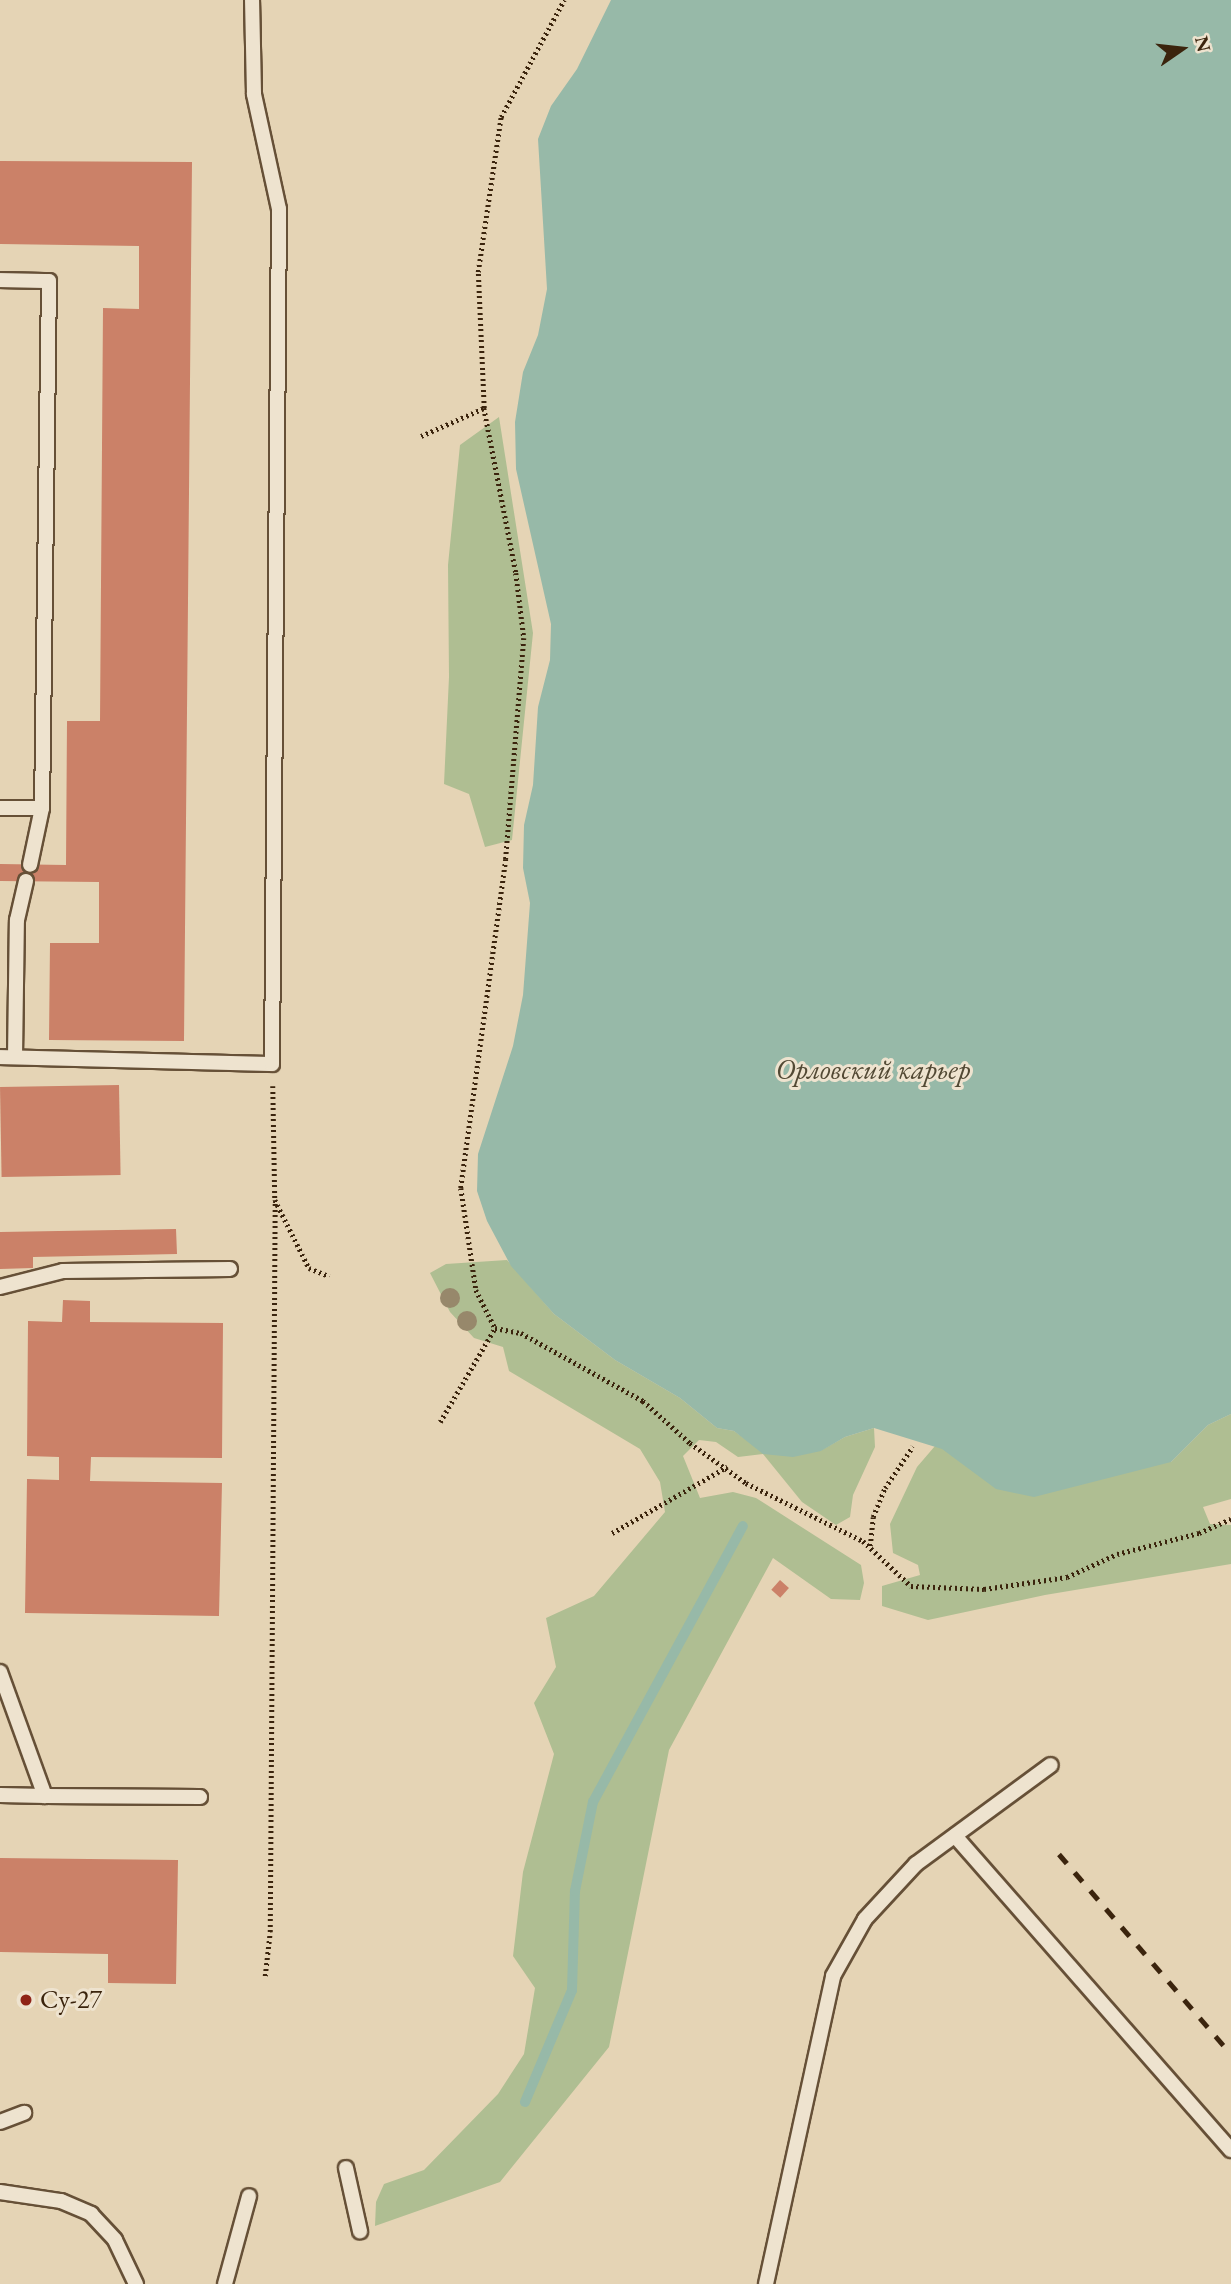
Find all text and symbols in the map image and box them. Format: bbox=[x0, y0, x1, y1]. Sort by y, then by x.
north arrow bbox=[1147, 14, 1217, 84]
text: N bbox=[1189, 33, 1217, 54]
water label: Орловский карьер bbox=[776, 1052, 970, 1086]
place label: Су-27 bbox=[40, 1984, 102, 2016]
marker: Су-27 bbox=[18, 1992, 34, 2008]

